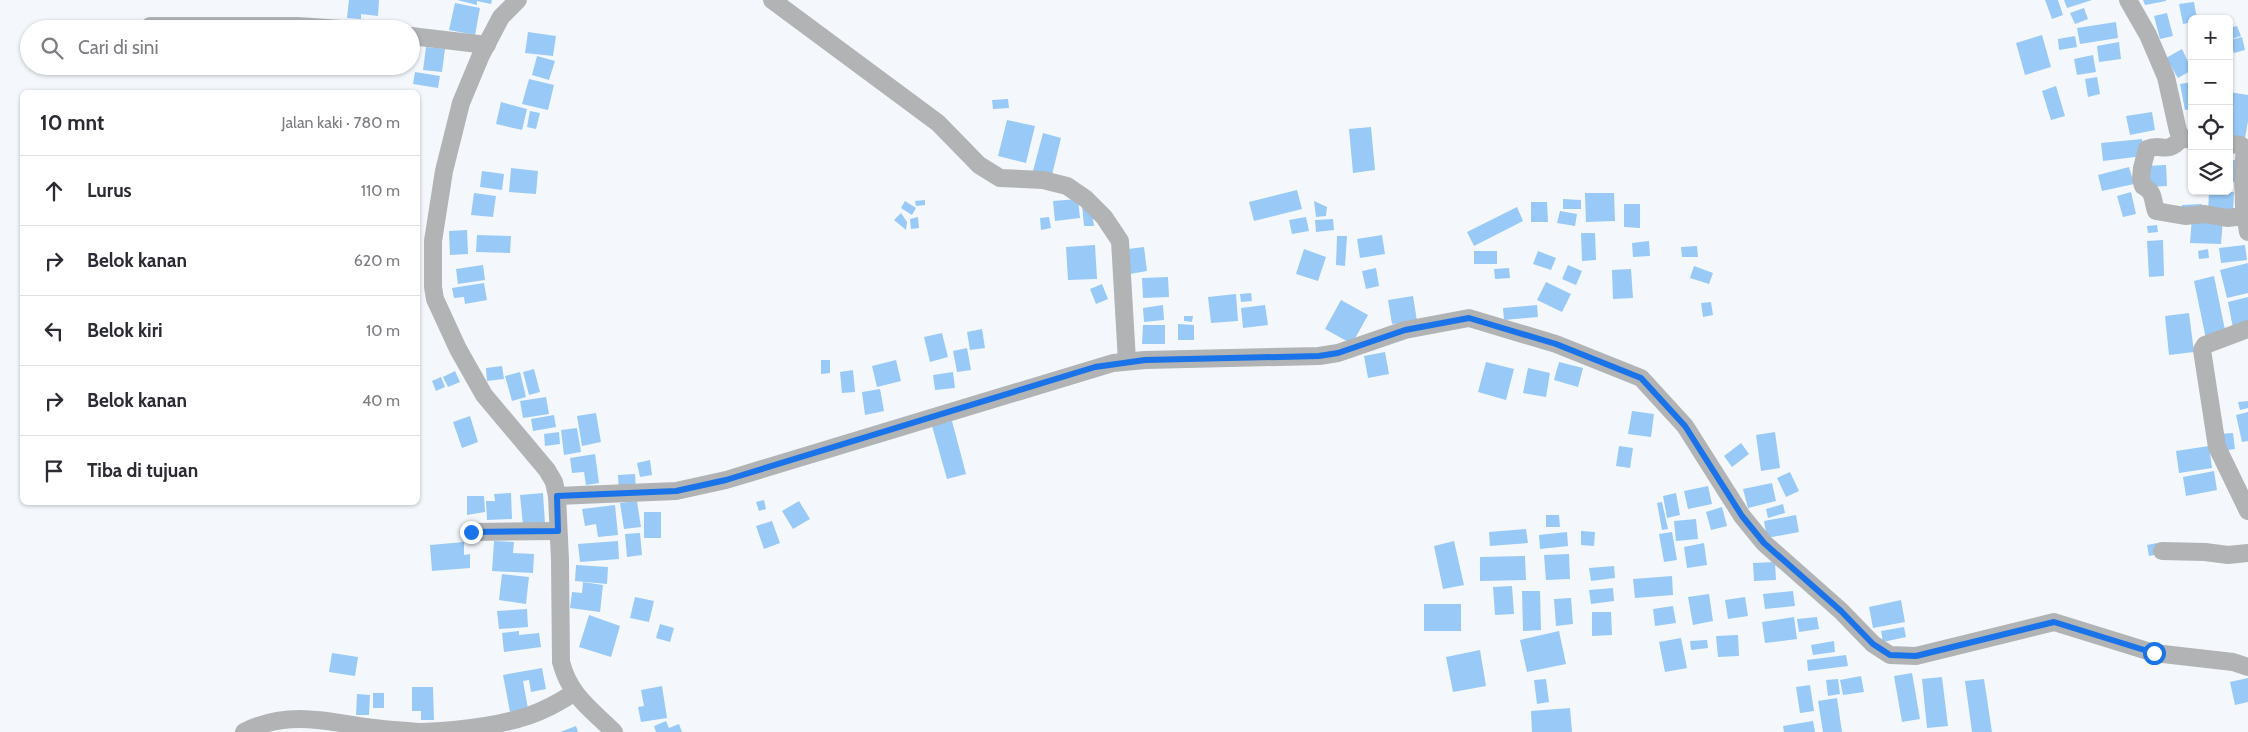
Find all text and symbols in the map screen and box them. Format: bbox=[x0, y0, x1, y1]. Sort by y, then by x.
map controls bbox=[2188, 15, 2233, 195]
button: + bbox=[2188, 15, 2233, 60]
search box bbox=[20, 20, 420, 75]
icon: search bbox=[38, 34, 66, 62]
text: Cari di sini bbox=[78, 36, 159, 59]
button: − bbox=[2188, 60, 2233, 105]
button: locate bbox=[2188, 105, 2233, 150]
text: 10 mnt bbox=[40, 110, 104, 135]
text: Jalan kaki · 780 m bbox=[282, 113, 400, 132]
button: layers bbox=[2188, 150, 2233, 195]
icon: ahead bbox=[40, 177, 68, 205]
text: Lurus bbox=[87, 179, 132, 202]
text: 110 m bbox=[361, 181, 400, 200]
icon: right bbox=[40, 247, 68, 275]
text: Belok kanan bbox=[87, 249, 187, 272]
text: 620 m bbox=[354, 251, 400, 270]
icon: left bbox=[40, 317, 68, 345]
text: Belok kiri bbox=[87, 319, 163, 342]
text: 10 m bbox=[366, 321, 400, 340]
icon: right bbox=[40, 387, 68, 415]
text: Belok kanan bbox=[87, 389, 187, 412]
text: 40 m bbox=[362, 391, 400, 410]
icon: arrive bbox=[40, 457, 68, 485]
text: Tiba di tujuan bbox=[87, 459, 198, 482]
route end bbox=[460, 521, 483, 544]
route start bbox=[2143, 642, 2166, 665]

